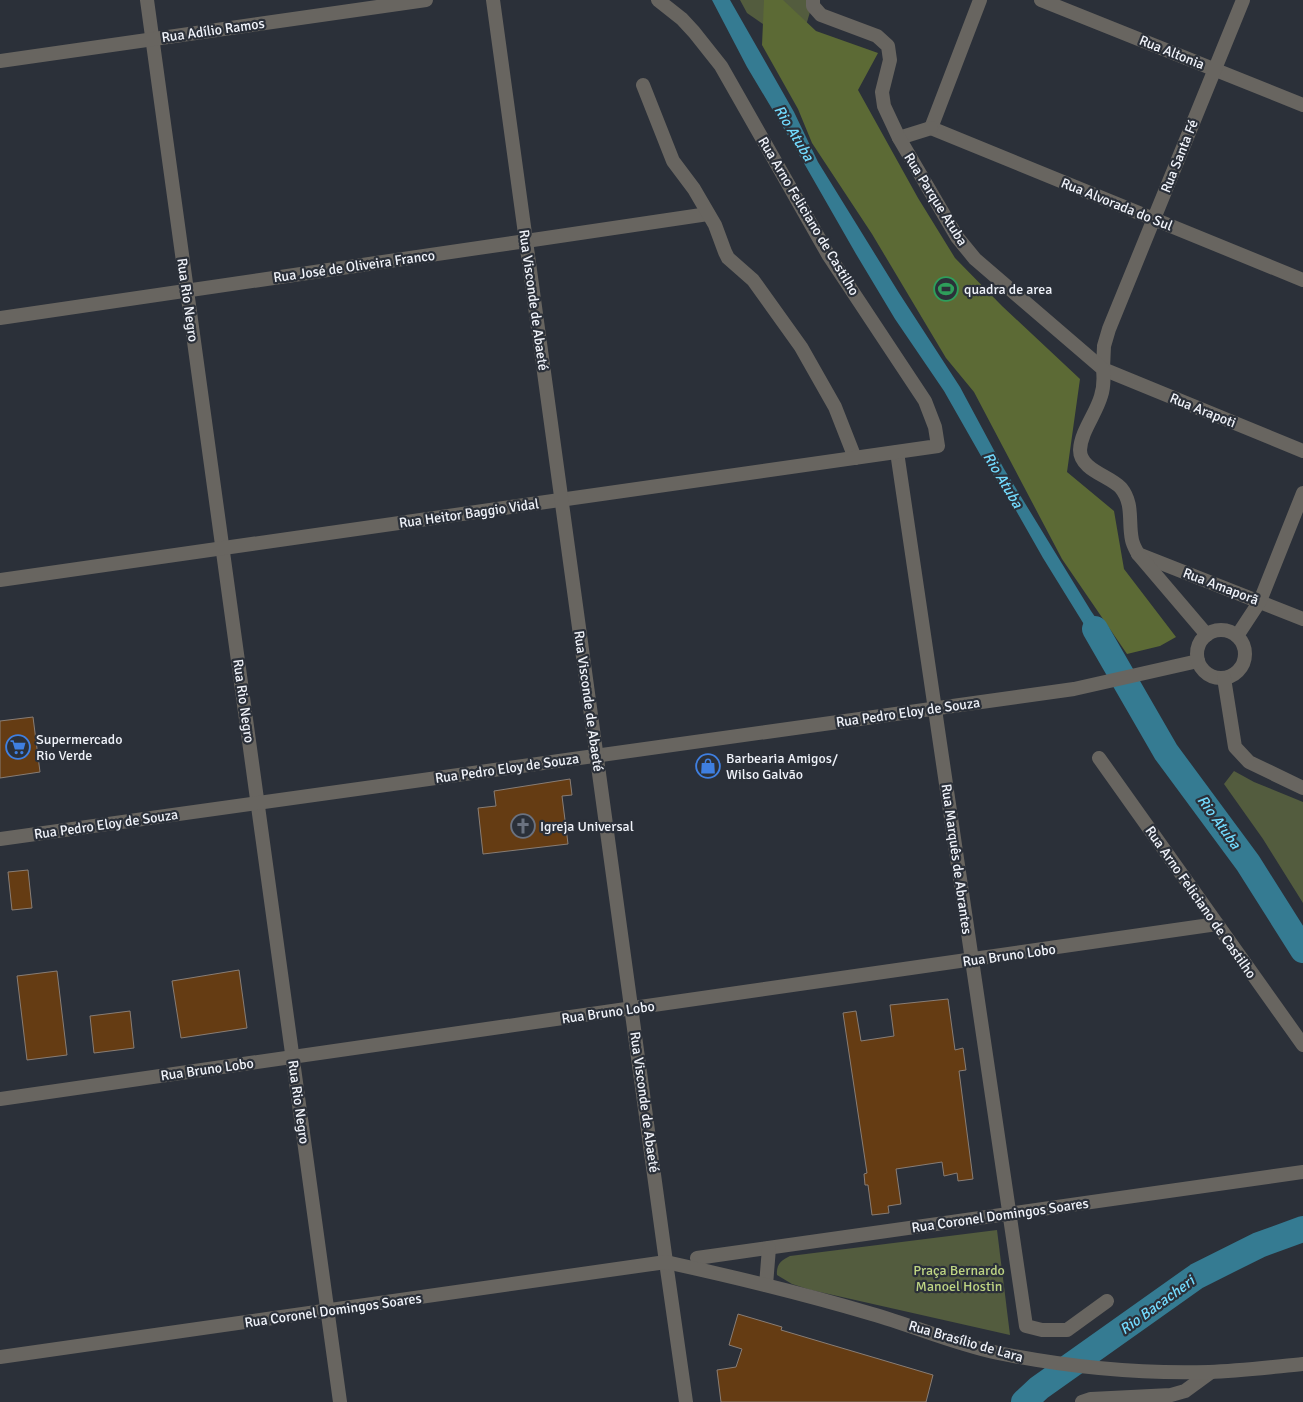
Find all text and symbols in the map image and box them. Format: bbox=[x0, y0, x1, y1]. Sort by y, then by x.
street label: Rua Adílio Ramos bbox=[161, 15, 266, 46]
street label: Rua Altonia bbox=[1137, 32, 1207, 73]
water label: Rio Atuba bbox=[770, 102, 818, 165]
street label: Rua Santa Fé bbox=[1157, 117, 1202, 195]
street label: Rua Arno Feliciano de Castilho bbox=[754, 134, 863, 299]
street label: Rua Parque Atuba bbox=[900, 150, 971, 249]
street label: Rua Alvorada do Sul bbox=[1059, 174, 1175, 235]
street label: Rua Visconde de Abaeté bbox=[515, 229, 552, 372]
street label: Rua José de Oliveira Franco bbox=[272, 247, 436, 286]
street label: Rua Rio Negro bbox=[173, 257, 202, 343]
sports icon: quadra de area bbox=[933, 276, 959, 302]
place label: quadra de area bbox=[964, 281, 1052, 298]
street label: Rua Arapoti bbox=[1167, 389, 1238, 431]
water label: Rio Atuba bbox=[979, 449, 1027, 512]
street label: Rua Heitor Baggio Vidal bbox=[398, 495, 540, 532]
street label: Rua Amaporã bbox=[1181, 564, 1261, 609]
street label: Rua Visconde de Abaeté bbox=[570, 630, 607, 773]
street label: Rua Rio Negro bbox=[229, 658, 258, 744]
street label: Rua Pedro Eloy de Souza bbox=[835, 694, 981, 731]
place label: Supermercado Rio Verde bbox=[36, 731, 122, 764]
supermarket icon: Supermercado Rio Verde bbox=[5, 734, 31, 760]
street label: Rua Pedro Eloy de Souza bbox=[434, 750, 580, 787]
place label: Barbearia Amigos/ Wilso Galvão bbox=[726, 750, 838, 783]
shop icon: Barbearia Amigos/ Wilso Galvão bbox=[695, 753, 721, 779]
street label: Rua Marquês de Abrantes bbox=[938, 783, 975, 935]
water label: Rio Atuba bbox=[1193, 792, 1245, 853]
street label: Rua Pedro Eloy de Souza bbox=[33, 806, 179, 843]
church icon: Igreja Universal bbox=[510, 813, 536, 839]
place label: Igreja Universal bbox=[540, 818, 634, 835]
street label: Rua Arno Feliciano de Castilho bbox=[1141, 823, 1260, 982]
street label: Rua Bruno Lobo bbox=[961, 941, 1057, 970]
street label: Rua Bruno Lobo bbox=[560, 998, 656, 1027]
street label: Rua Visconde de Abaeté bbox=[626, 1031, 663, 1174]
street label: Rua Bruno Lobo bbox=[159, 1055, 255, 1084]
street label: Rua Rio Negro bbox=[284, 1059, 313, 1145]
street label: Rua Coronel Domingos Soares bbox=[910, 1195, 1090, 1236]
park label: Praça Bernardo Manoel Hostin bbox=[913, 1262, 1005, 1295]
water label: Rio Bacacheri bbox=[1116, 1271, 1199, 1338]
street label: Rua Coronel Domingos Soares bbox=[243, 1290, 423, 1331]
street label: Rua Brasílio de Lara bbox=[907, 1317, 1025, 1366]

